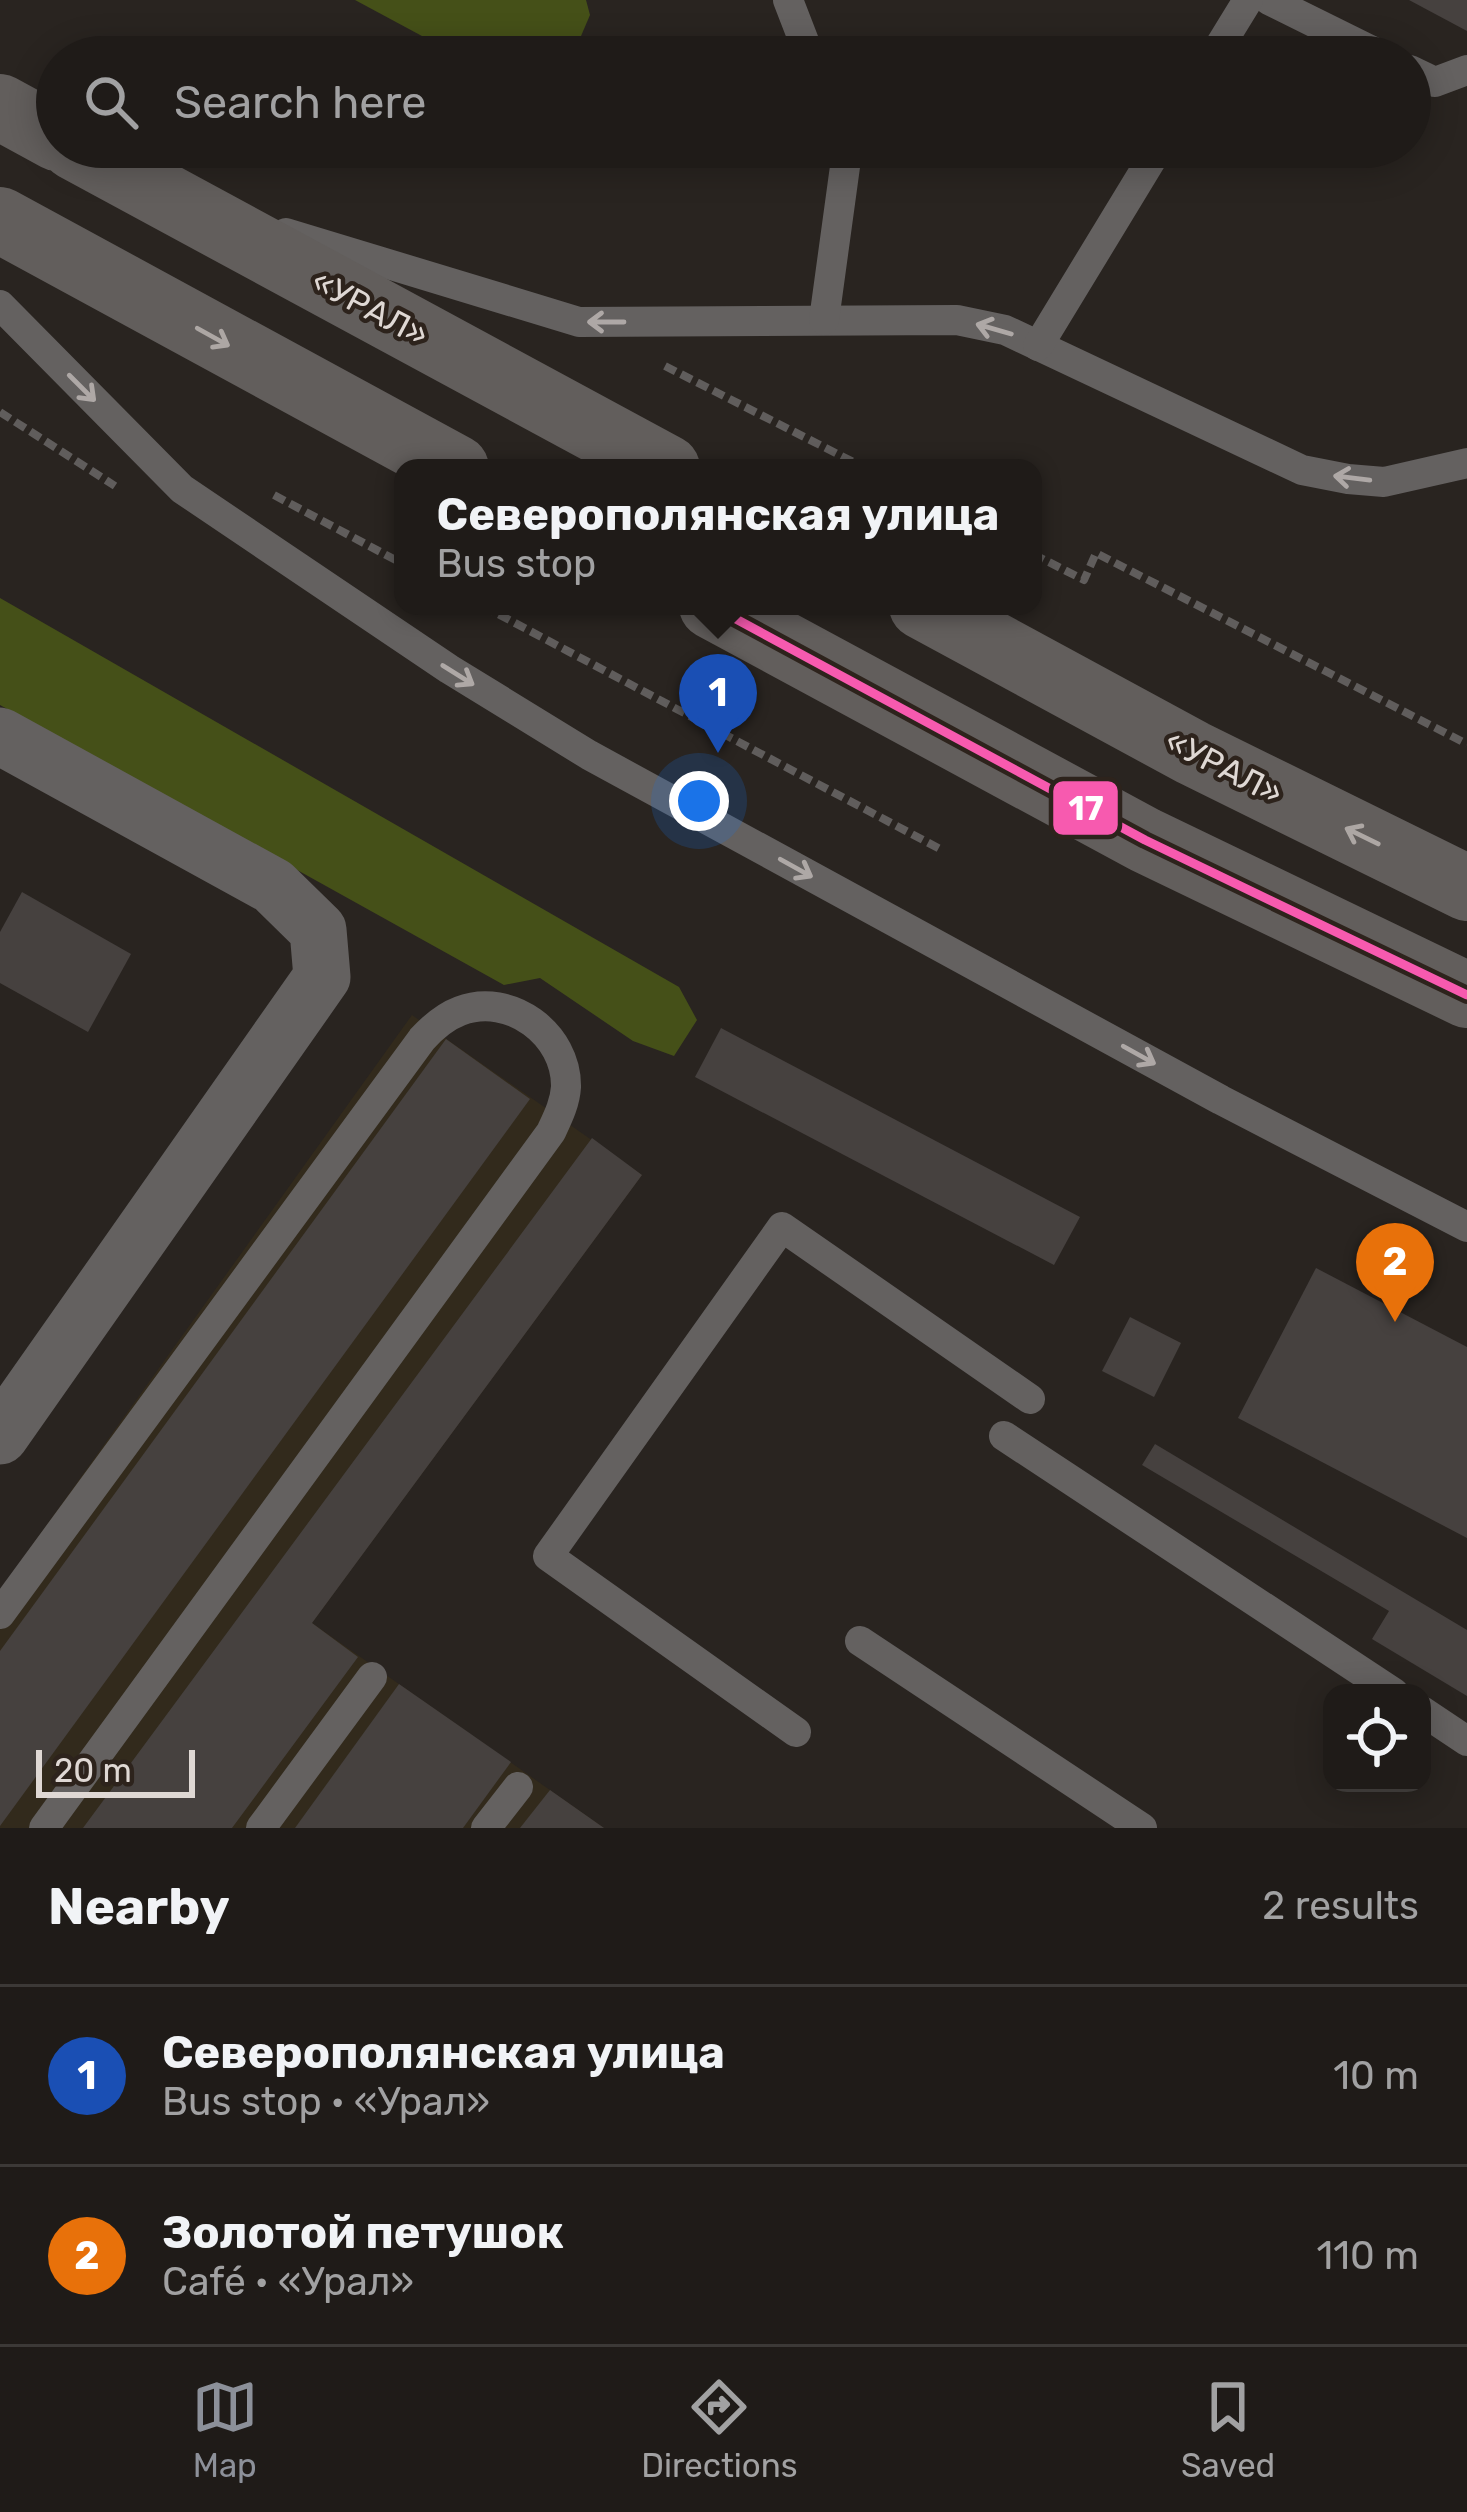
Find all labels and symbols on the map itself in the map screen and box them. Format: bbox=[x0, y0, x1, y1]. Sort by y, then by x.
street label: «УРАЛ» bbox=[305, 261, 435, 355]
one-way arrow bbox=[587, 310, 626, 333]
one-way arrow bbox=[976, 317, 1014, 339]
one-way arrow bbox=[195, 325, 230, 349]
one-way arrow bbox=[67, 373, 97, 403]
one-way arrow bbox=[1334, 467, 1373, 489]
pin: 1 bbox=[679, 654, 757, 753]
one-way arrow bbox=[440, 662, 474, 687]
street label: «УРАЛ» bbox=[1159, 721, 1289, 813]
your location bbox=[669, 771, 729, 831]
line badge: 17 bbox=[1051, 779, 1120, 837]
text: 17 bbox=[1068, 789, 1104, 828]
one-way arrow bbox=[1345, 824, 1380, 847]
one-way arrow bbox=[778, 857, 813, 880]
one-way arrow bbox=[1120, 1044, 1155, 1067]
pin: 2 bbox=[1356, 1223, 1434, 1322]
scale bar bbox=[36, 1744, 195, 1797]

